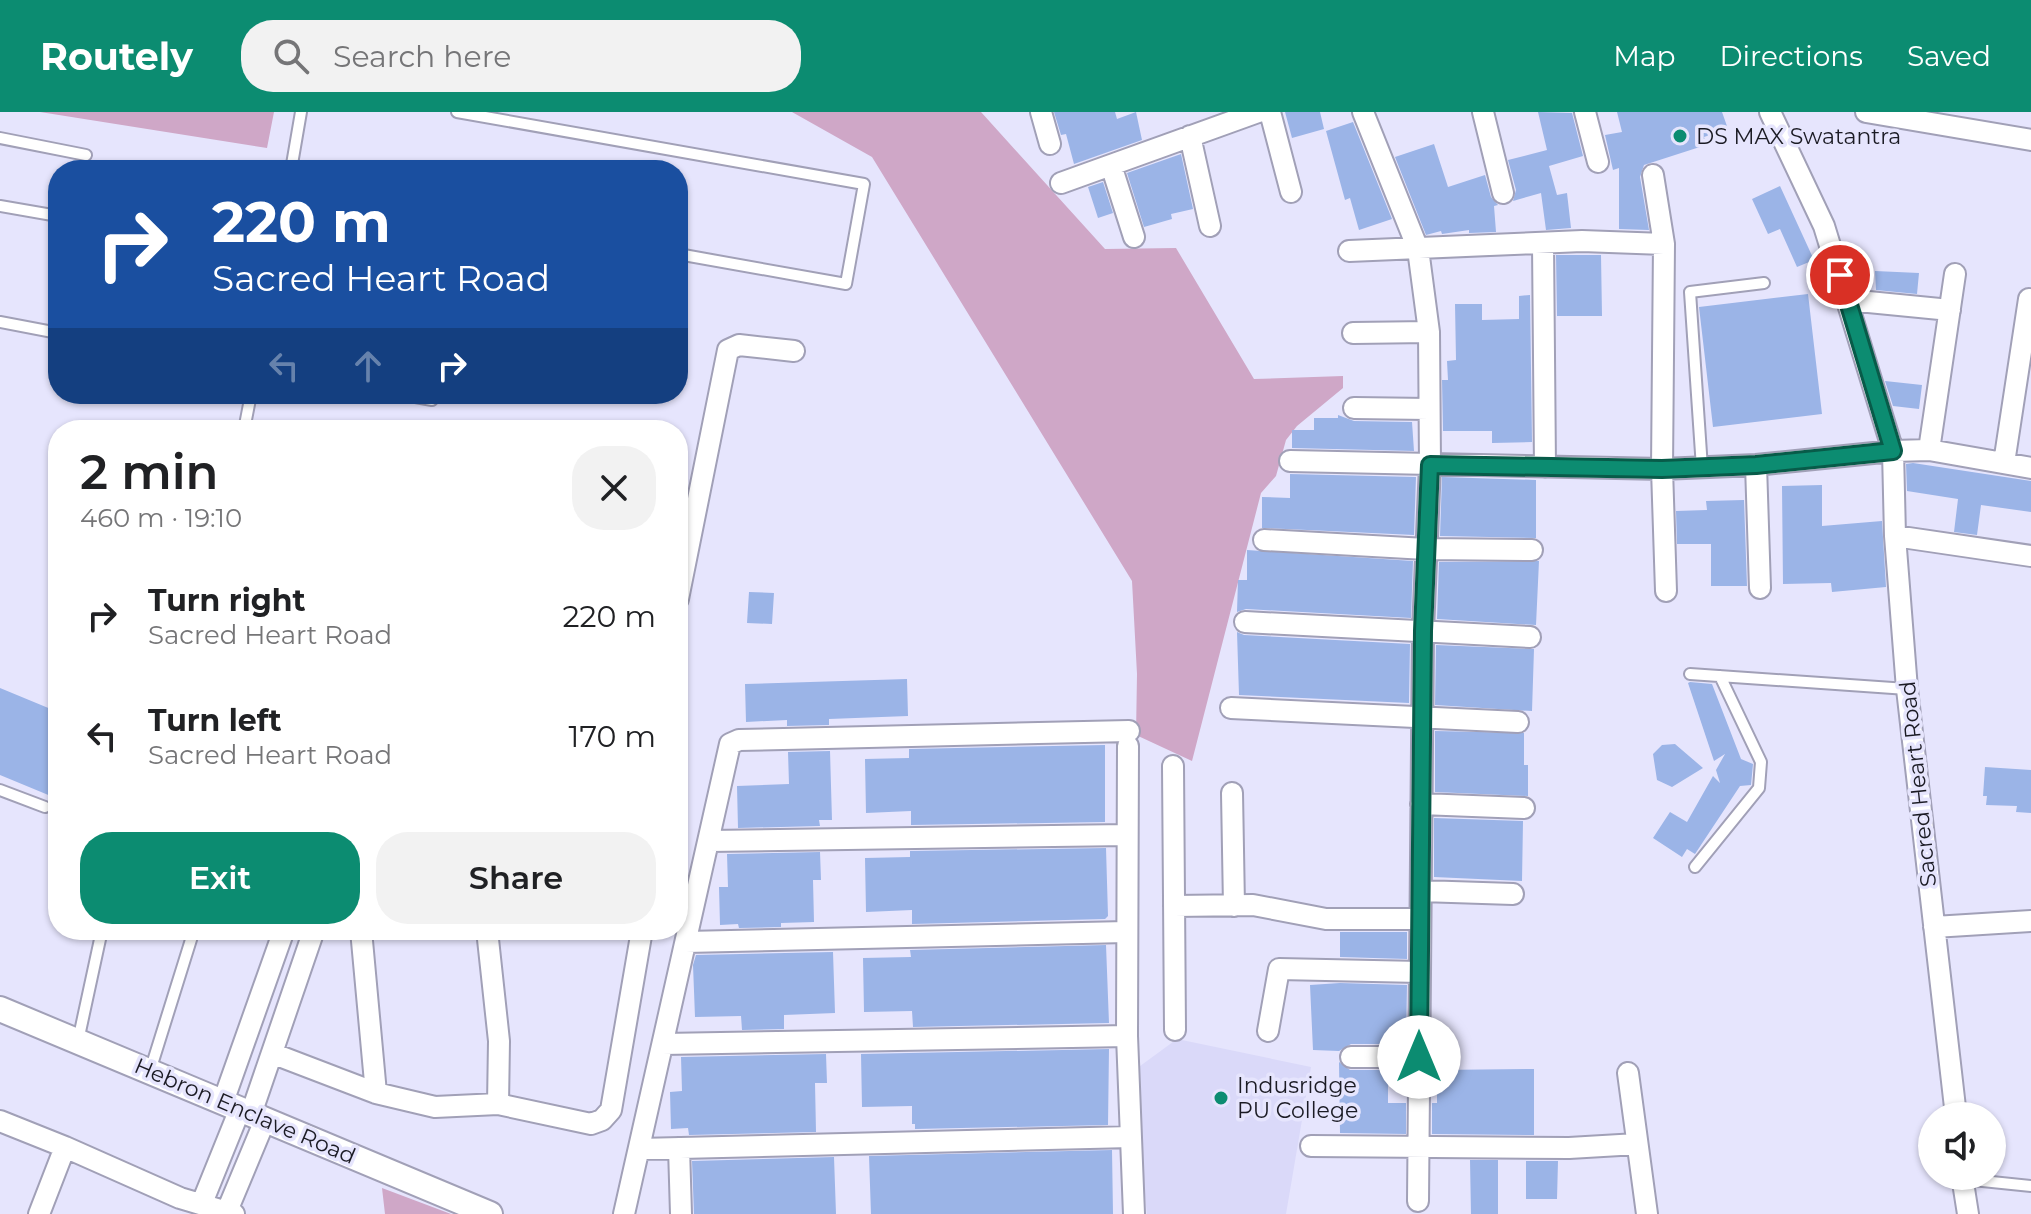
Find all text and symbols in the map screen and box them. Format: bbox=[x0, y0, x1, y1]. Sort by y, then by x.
search box bbox=[241, 20, 801, 92]
text: Routely bbox=[40, 33, 193, 80]
icon: search bbox=[269, 34, 313, 78]
text: Search here bbox=[333, 38, 511, 75]
text: Map bbox=[1613, 39, 1675, 73]
text: Directions bbox=[1719, 39, 1863, 73]
text: Saved bbox=[1907, 39, 1991, 73]
place label: DS MAX Swatantra bbox=[1696, 123, 1901, 150]
marker: DS MAX Swatantra bbox=[1671, 127, 1689, 145]
text: 220 m bbox=[212, 188, 391, 256]
icon: right bbox=[80, 192, 184, 296]
pin bbox=[1806, 241, 1874, 309]
icon: arrive bbox=[1818, 253, 1862, 297]
text: Sacred Heart Road bbox=[212, 256, 550, 300]
icon: left bbox=[262, 344, 306, 388]
icon: ahead bbox=[346, 344, 390, 388]
icon: right bbox=[430, 344, 474, 388]
text: 2 min bbox=[80, 443, 218, 501]
button: close bbox=[572, 446, 656, 530]
text: 460 m · 19:10 bbox=[80, 502, 242, 534]
text: Turn right bbox=[148, 582, 305, 619]
icon: right bbox=[80, 594, 124, 638]
text: 220 m bbox=[562, 598, 656, 635]
text: Sacred Heart Road bbox=[148, 619, 392, 651]
street label: Sacred Heart Road bbox=[1894, 680, 1942, 888]
text: Turn left bbox=[148, 702, 281, 739]
icon: left bbox=[80, 714, 124, 758]
text: 170 m bbox=[569, 718, 656, 755]
text: Sacred Heart Road bbox=[148, 739, 392, 771]
button: Exit bbox=[80, 832, 360, 924]
button: Share bbox=[376, 832, 656, 924]
position arrow bbox=[1377, 1015, 1461, 1099]
street label: Hebron Enclave Road bbox=[130, 1052, 360, 1170]
place label: Indusridge PU College bbox=[1237, 1072, 1358, 1124]
marker: Indusridge PU College bbox=[1212, 1089, 1230, 1107]
map controls bbox=[1918, 1102, 2006, 1190]
button: sound bbox=[1918, 1102, 2006, 1190]

